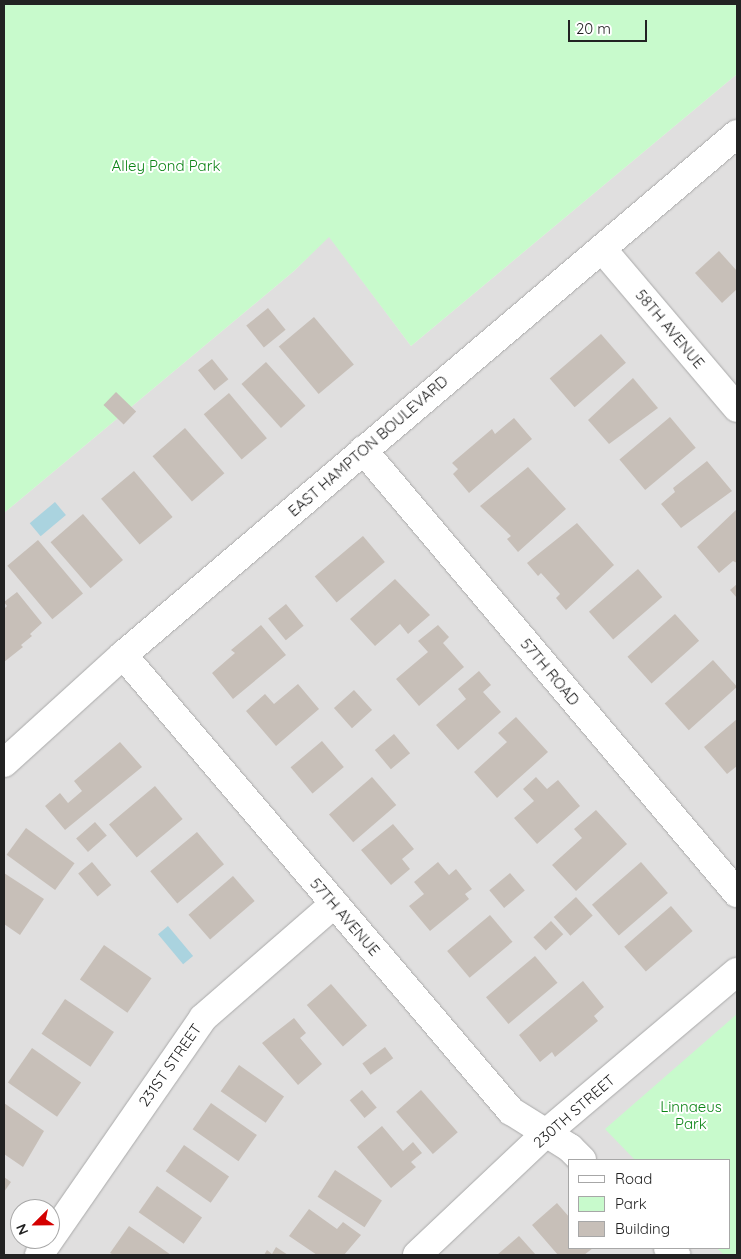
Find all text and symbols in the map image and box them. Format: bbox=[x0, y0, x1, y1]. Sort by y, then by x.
scale bar bbox=[571, 10, 650, 42]
text: 20 m bbox=[576, 19, 611, 38]
park label: Alley Pond Park bbox=[112, 157, 220, 175]
street label: 58TH AVENUE bbox=[632, 286, 708, 372]
street label: EAST HAMPTON BOULEVARD bbox=[285, 372, 451, 520]
street label: 57TH ROAD bbox=[517, 635, 583, 709]
street label: 57TH AVENUE bbox=[306, 875, 384, 959]
street label: 231ST STREET bbox=[135, 1020, 205, 1110]
street label: 230TH STREET bbox=[529, 1071, 619, 1151]
park label: Linnaeus Park bbox=[660, 1097, 722, 1132]
legend bbox=[568, 1159, 731, 1249]
text: Road bbox=[615, 1169, 652, 1188]
text: Park bbox=[615, 1194, 647, 1213]
north arrow bbox=[10, 1199, 60, 1249]
text: Building bbox=[615, 1219, 670, 1238]
text: N bbox=[12, 1221, 32, 1238]

